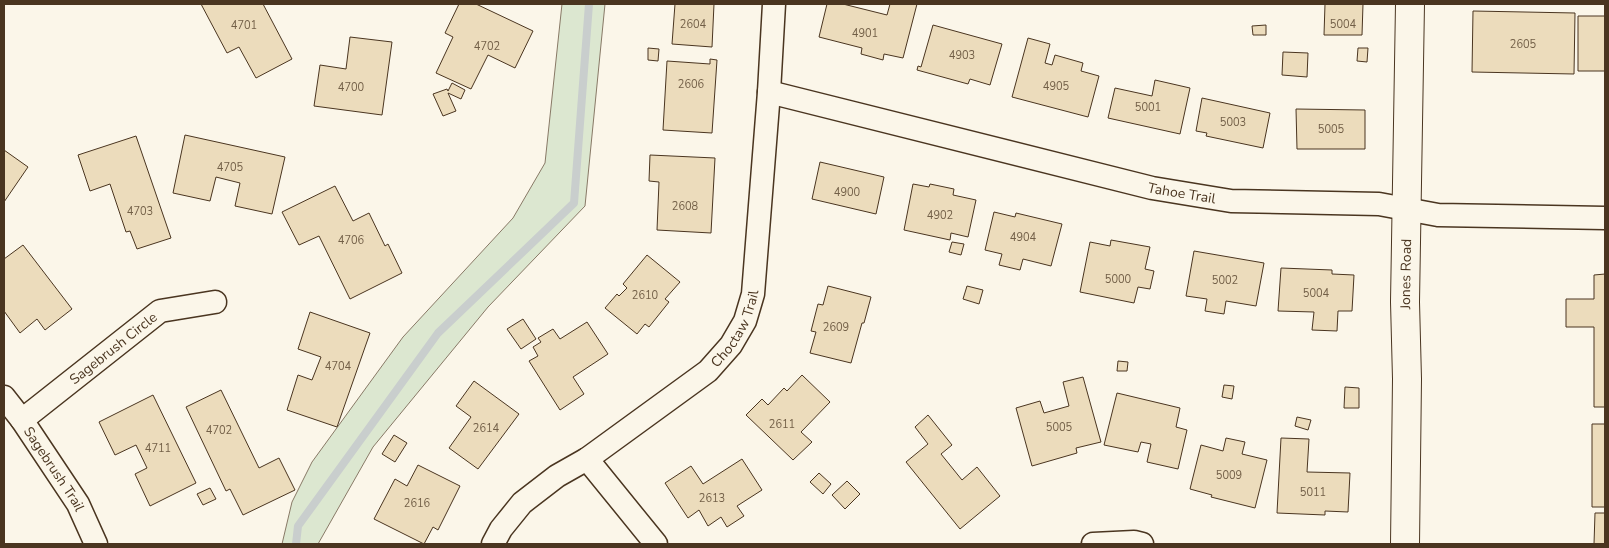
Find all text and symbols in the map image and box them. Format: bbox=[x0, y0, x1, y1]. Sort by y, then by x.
house number: 2604 bbox=[680, 17, 707, 32]
house number: 5004 bbox=[1330, 17, 1357, 32]
house number: 4701 bbox=[231, 18, 257, 33]
house number: 4901 bbox=[852, 26, 878, 41]
house number: 2605 bbox=[1510, 37, 1537, 52]
house number: 4702 bbox=[474, 39, 500, 54]
house number: 4903 bbox=[949, 48, 975, 63]
house number: 2606 bbox=[678, 77, 705, 92]
house number: 4905 bbox=[1043, 79, 1070, 94]
house number: 4700 bbox=[338, 80, 365, 95]
house number: 5001 bbox=[1135, 100, 1161, 115]
house number: 5003 bbox=[1220, 115, 1246, 130]
house number: 5005 bbox=[1318, 122, 1345, 137]
house number: 4705 bbox=[217, 160, 244, 175]
street label: Tahoe Trail bbox=[1145, 178, 1218, 208]
house number: 4900 bbox=[834, 185, 861, 200]
house number: 2608 bbox=[672, 199, 699, 214]
house number: 4703 bbox=[127, 204, 153, 219]
house number: 4902 bbox=[927, 208, 953, 223]
house number: 4904 bbox=[1010, 230, 1037, 245]
house number: 4706 bbox=[338, 233, 365, 248]
street label: Jones Road bbox=[1396, 239, 1416, 311]
house number: 5000 bbox=[1105, 272, 1132, 287]
house number: 5002 bbox=[1212, 273, 1238, 288]
house number: 5004 bbox=[1303, 286, 1330, 301]
house number: 2610 bbox=[632, 288, 659, 303]
street label: Choctaw Trail bbox=[707, 289, 763, 372]
street label: Sagebrush Circle bbox=[66, 308, 161, 389]
house number: 2609 bbox=[823, 320, 849, 335]
house number: 4704 bbox=[325, 359, 352, 374]
house number: 2611 bbox=[769, 417, 795, 432]
house number: 5005 bbox=[1046, 420, 1073, 435]
house number: 2614 bbox=[473, 421, 500, 436]
street label: Sagebrush Trail bbox=[19, 423, 89, 515]
house number: 4702 bbox=[206, 423, 232, 438]
house number: 4711 bbox=[145, 441, 171, 456]
house number: 5009 bbox=[1216, 468, 1242, 483]
house number: 5011 bbox=[1300, 485, 1326, 500]
house number: 2613 bbox=[699, 491, 725, 506]
house number: 2616 bbox=[404, 496, 431, 511]

